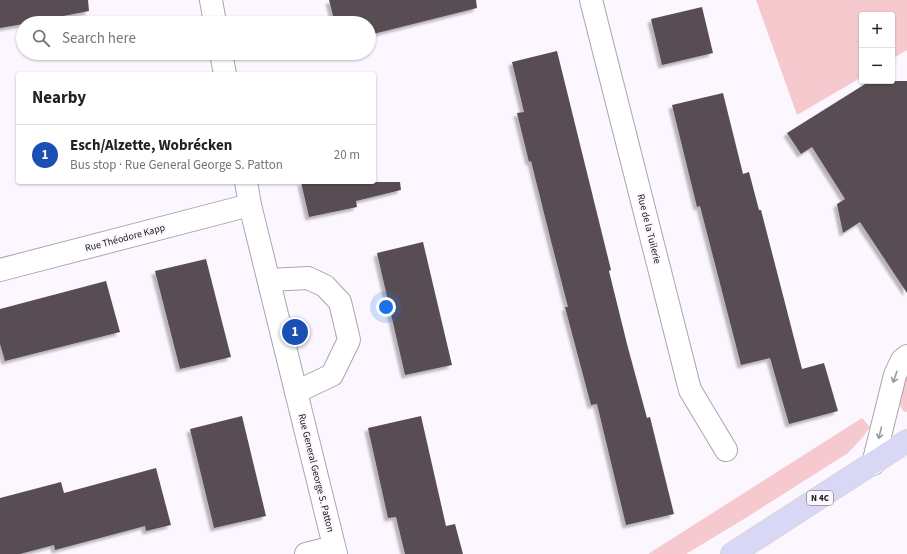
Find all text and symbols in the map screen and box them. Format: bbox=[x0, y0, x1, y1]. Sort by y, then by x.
map controls bbox=[859, 12, 895, 84]
button: + bbox=[859, 12, 895, 48]
search box bbox=[16, 16, 376, 60]
icon: search bbox=[30, 27, 52, 49]
text: Search here bbox=[62, 28, 136, 49]
button: − bbox=[859, 48, 895, 84]
text: Nearby bbox=[32, 86, 86, 110]
text: Esch/Alzette, Wobrécken bbox=[70, 135, 232, 156]
text: 1 bbox=[42, 146, 48, 164]
text: 20 m bbox=[334, 146, 360, 164]
text: Bus stop · Rue General George S. Patton bbox=[70, 156, 283, 174]
street label: Rue de la Tuilerie bbox=[634, 193, 664, 265]
street label: Rue Théodore Kapp bbox=[83, 220, 167, 255]
your location bbox=[376, 297, 396, 317]
pin: 1 bbox=[282, 317, 308, 347]
one-way arrow bbox=[891, 371, 898, 384]
street label: Rue General George S. Patton bbox=[295, 412, 337, 534]
one-way arrow bbox=[876, 426, 884, 439]
road number: N 4C bbox=[807, 491, 833, 505]

